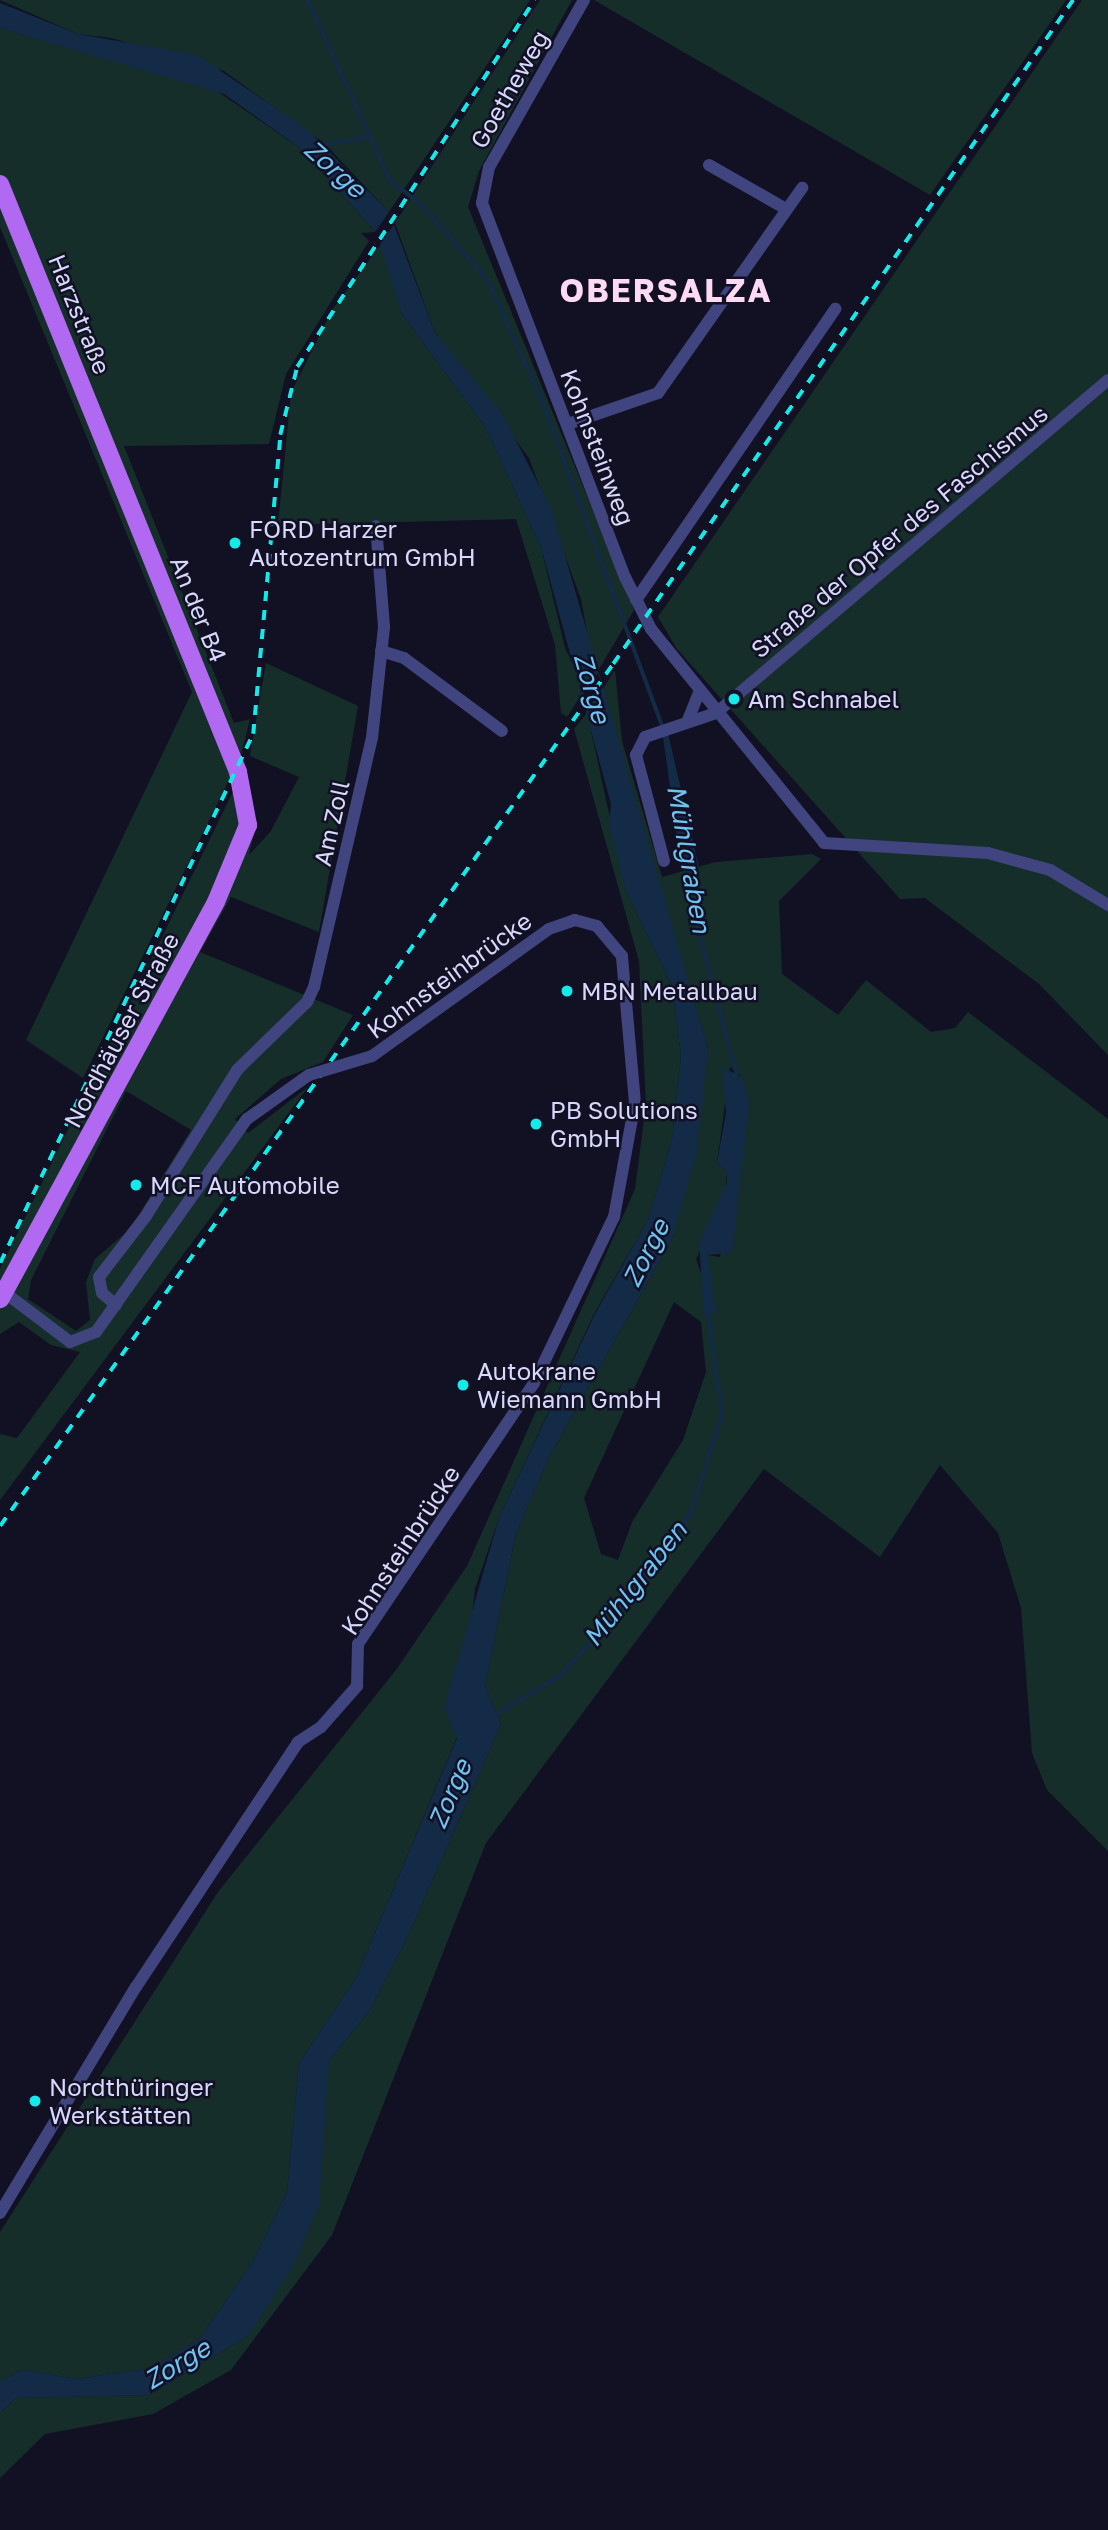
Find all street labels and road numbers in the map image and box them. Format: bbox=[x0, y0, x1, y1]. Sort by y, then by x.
street label: Goetheweg bbox=[464, 25, 554, 153]
street label: Harzstraße bbox=[43, 250, 117, 378]
street label: Kohnsteinweg bbox=[555, 365, 641, 529]
street label: Straße der Opfer des Faschismus bbox=[745, 398, 1053, 664]
street label: An der B4 bbox=[165, 552, 233, 666]
street label: Am Zoll bbox=[307, 777, 355, 869]
street label: Kohnsteinbrücke bbox=[361, 906, 537, 1044]
street label: Nordhäuser Straße bbox=[57, 928, 185, 1132]
street label: Kohnsteinbrücke bbox=[335, 1460, 465, 1640]

